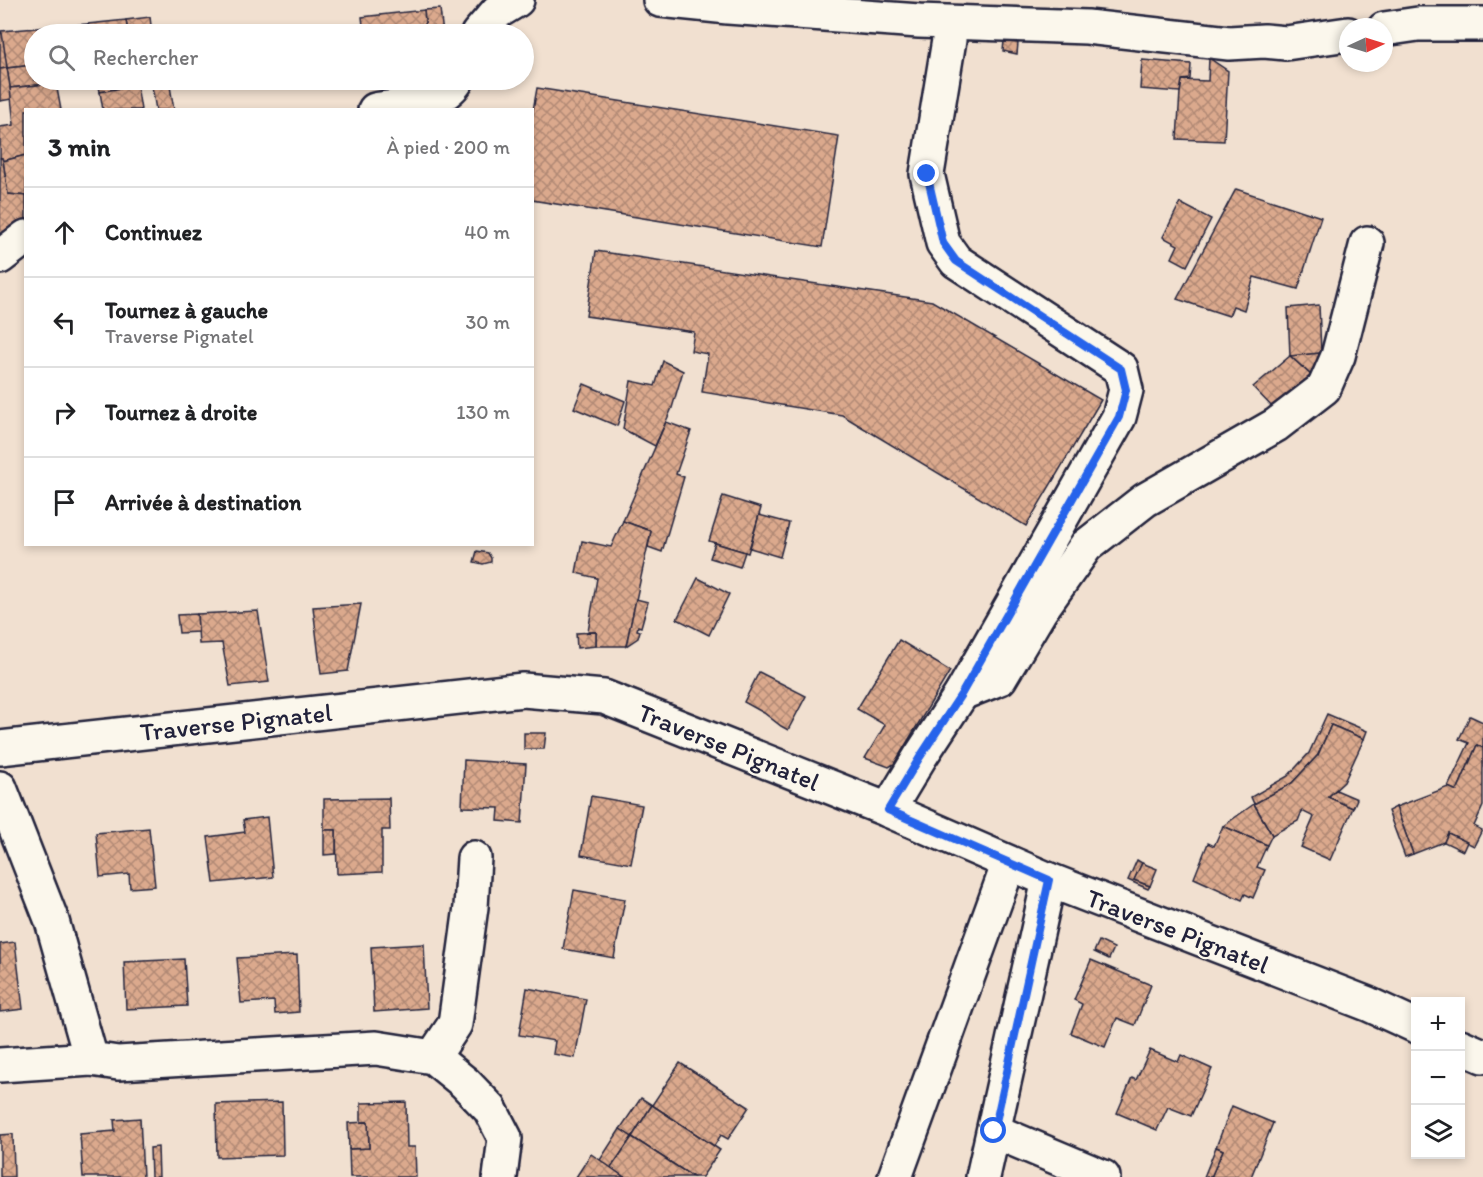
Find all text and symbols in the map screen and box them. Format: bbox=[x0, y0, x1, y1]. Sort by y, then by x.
north arrow bbox=[1339, 18, 1393, 72]
search box bbox=[24, 24, 534, 90]
icon: search bbox=[45, 41, 78, 74]
text: Rechercher bbox=[93, 44, 198, 71]
text: 3 min bbox=[48, 131, 110, 163]
text: À pied · 200 m bbox=[387, 135, 510, 159]
route end bbox=[913, 160, 939, 186]
icon: ahead bbox=[48, 216, 81, 249]
text: Continuez bbox=[105, 219, 202, 246]
text: 40 m bbox=[464, 220, 510, 244]
text: Tournez à gauche bbox=[105, 297, 268, 324]
icon: left bbox=[48, 306, 81, 339]
text: 30 m bbox=[465, 310, 510, 334]
text: Traverse Pignatel bbox=[105, 324, 254, 348]
icon: right bbox=[48, 396, 81, 429]
text: Tournez à droite bbox=[105, 399, 257, 426]
text: 130 m bbox=[456, 400, 510, 424]
icon: arrive bbox=[48, 486, 81, 519]
text: Arrivée à destination bbox=[105, 489, 301, 516]
street label: Traverse Pignatel bbox=[138, 696, 334, 748]
street label: Traverse Pignatel bbox=[633, 696, 825, 798]
street label: Traverse Pignatel bbox=[1082, 881, 1274, 981]
map controls bbox=[1411, 997, 1465, 1159]
button: + bbox=[1411, 997, 1465, 1051]
button: − bbox=[1411, 1051, 1465, 1105]
button: layers bbox=[1411, 1105, 1465, 1159]
route start bbox=[980, 1117, 1006, 1143]

